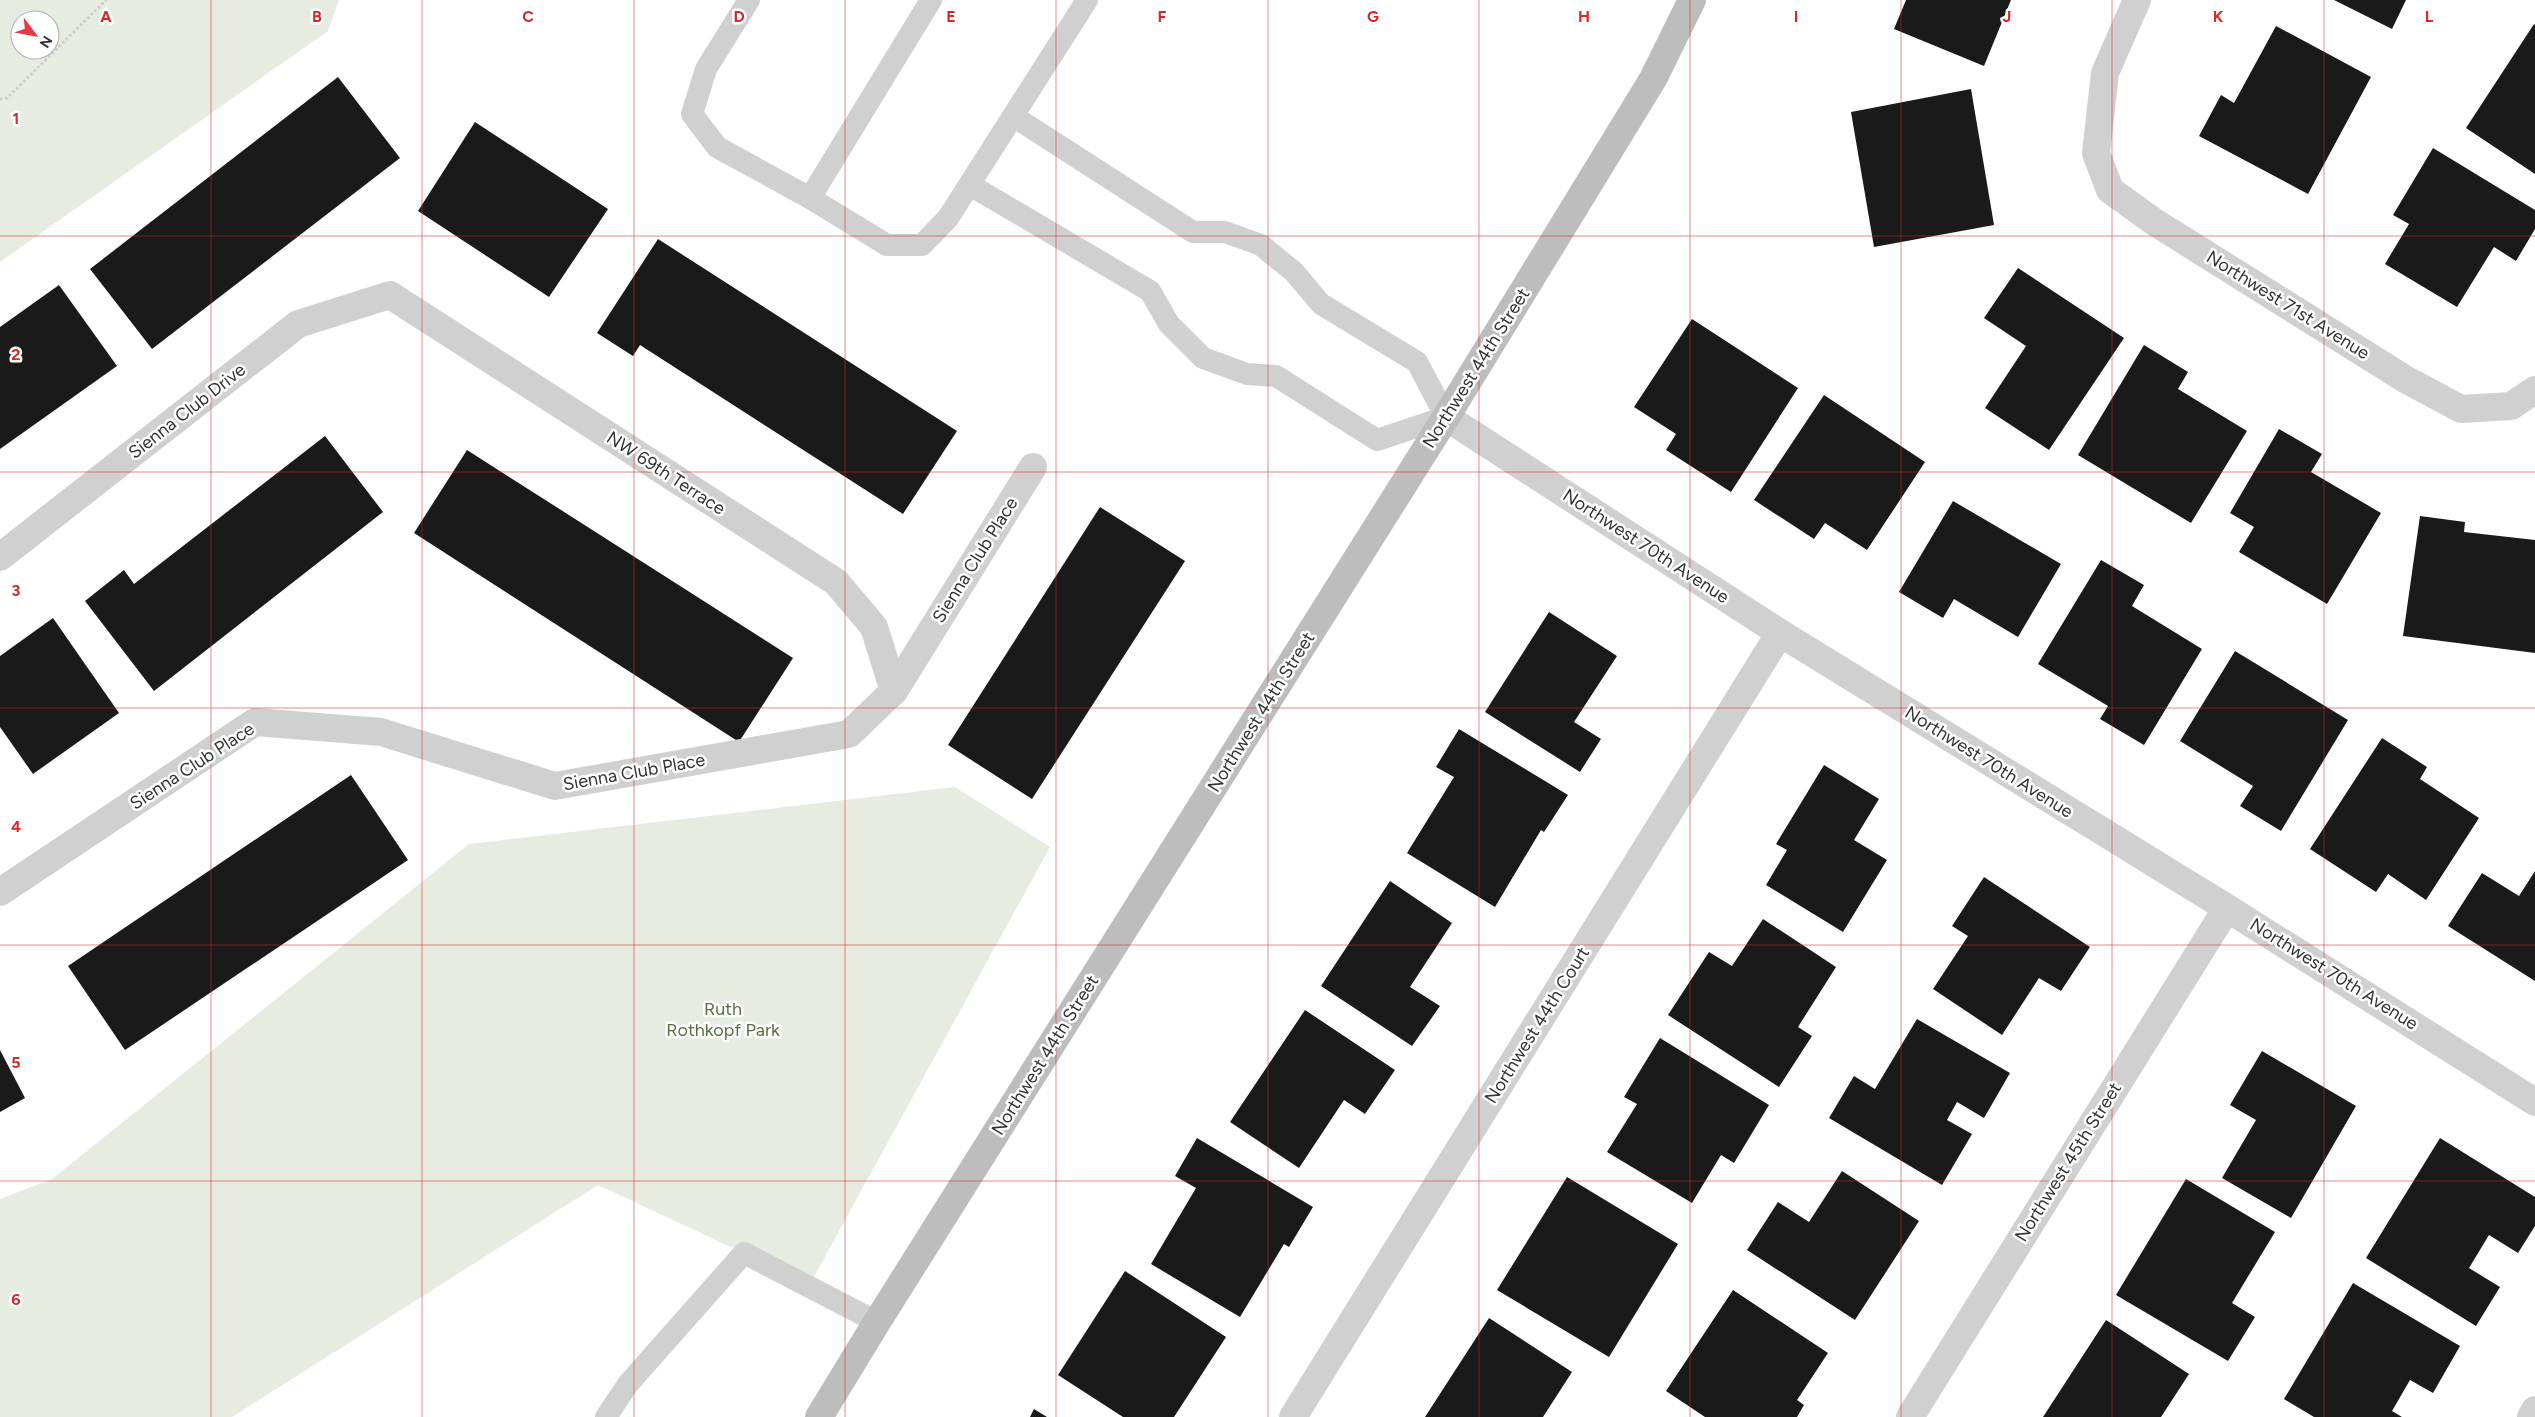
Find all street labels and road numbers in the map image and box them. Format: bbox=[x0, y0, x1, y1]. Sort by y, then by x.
street label: Northwest 71st Avenue bbox=[2202, 246, 2374, 364]
street label: Northwest 44th Street bbox=[1418, 284, 1534, 452]
street label: Sienna Club Drive bbox=[124, 358, 250, 463]
street label: NW 69th Terrace bbox=[603, 426, 730, 520]
street label: Northwest 70th Avenue bbox=[1559, 484, 1733, 608]
street label: Sienna Club Place bbox=[928, 493, 1023, 627]
street label: Northwest 44th Street bbox=[1203, 628, 1319, 796]
street label: Northwest 70th Avenue bbox=[1901, 701, 2077, 823]
street label: Sienna Club Place bbox=[126, 718, 258, 814]
street label: Sienna Club Place bbox=[561, 749, 707, 795]
street label: Northwest 70th Avenue bbox=[2246, 913, 2422, 1035]
street label: Northwest 44th Court bbox=[1480, 942, 1594, 1107]
street label: Northwest 44th Street bbox=[987, 971, 1103, 1139]
street label: Northwest 45th Street bbox=[2010, 1078, 2126, 1246]

